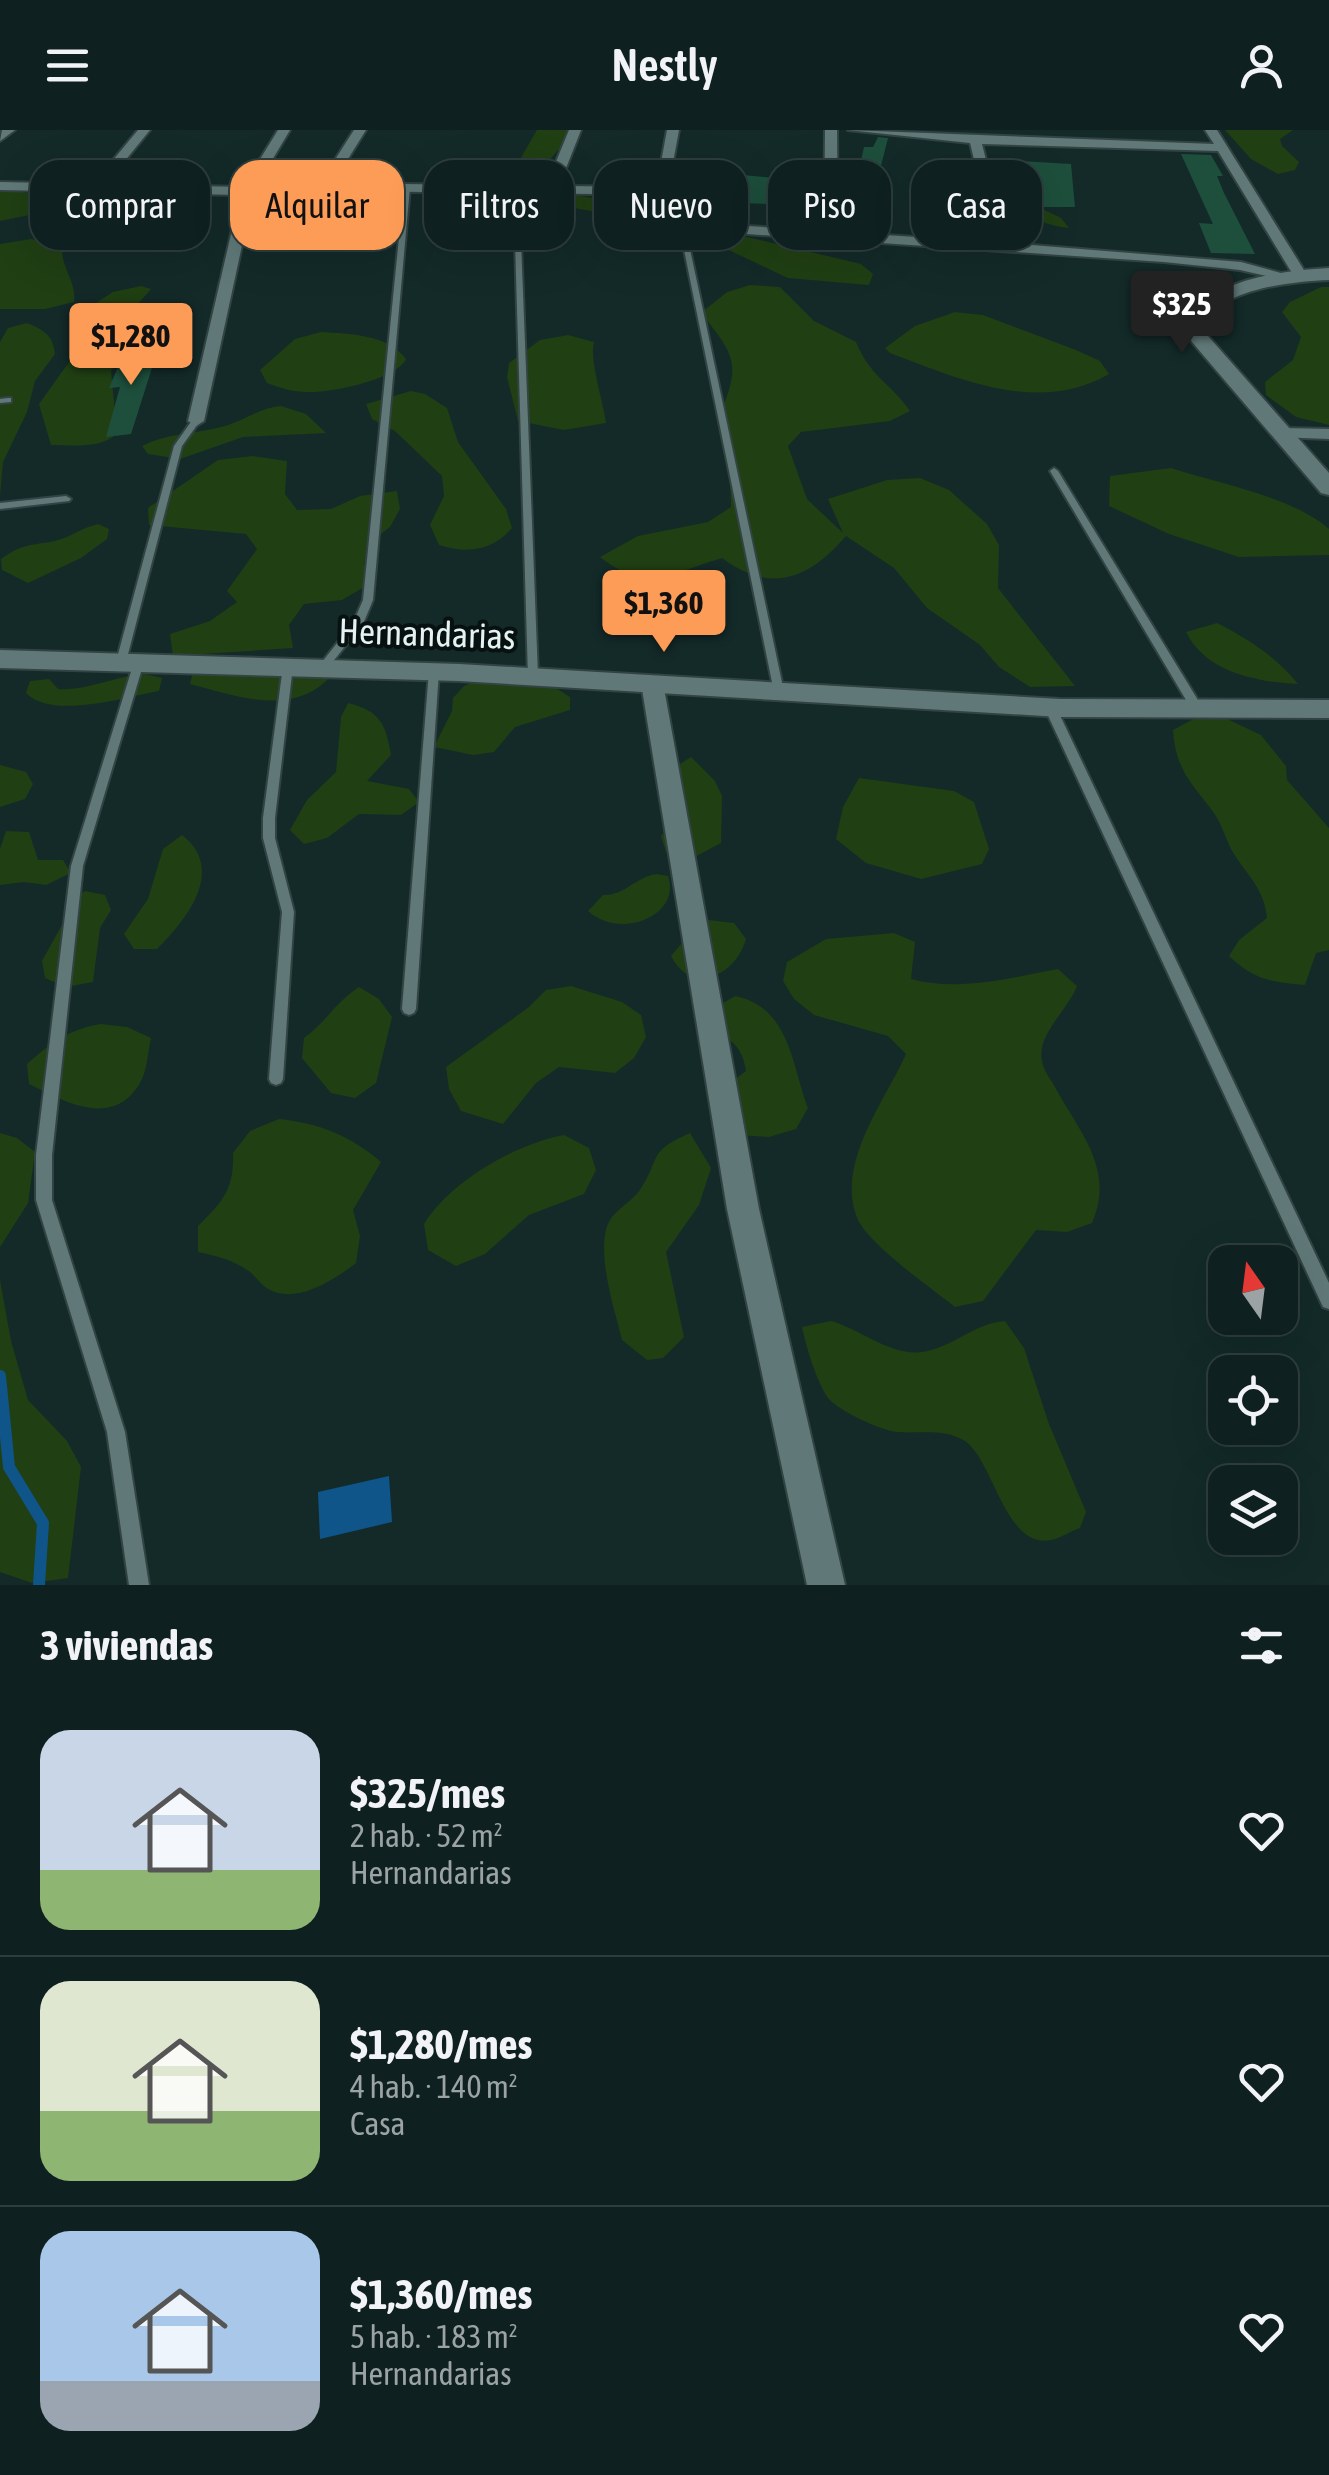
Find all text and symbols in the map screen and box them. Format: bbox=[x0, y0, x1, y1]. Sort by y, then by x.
icon: menu bbox=[40, 38, 95, 93]
icon: person bbox=[1234, 38, 1289, 93]
text: Nestly bbox=[612, 39, 717, 91]
chip: Comprar bbox=[30, 160, 210, 250]
chip: Alquilar bbox=[230, 160, 404, 250]
chip: Filtros bbox=[424, 160, 574, 250]
chip: Nuevo bbox=[594, 160, 748, 250]
chip: Piso bbox=[768, 160, 891, 250]
chip: Casa bbox=[911, 160, 1042, 250]
pin: $325 bbox=[1123, 271, 1241, 356]
text: $325 bbox=[1153, 285, 1211, 322]
pin: $1,280 bbox=[50, 303, 212, 388]
text: $1,280 bbox=[91, 317, 171, 354]
pin: $1,360 bbox=[583, 570, 745, 655]
text: $1,360 bbox=[624, 584, 704, 621]
street label: Hernandarias bbox=[338, 610, 516, 656]
north arrow bbox=[1208, 1245, 1298, 1335]
map controls bbox=[1208, 1245, 1298, 1555]
button: locate bbox=[1208, 1355, 1298, 1445]
button: layers bbox=[1208, 1465, 1298, 1555]
icon: filters bbox=[1234, 1618, 1289, 1673]
text: 3 viviendas bbox=[40, 1621, 213, 1669]
text: $325/mes bbox=[350, 1769, 505, 1817]
icon: home bbox=[120, 1770, 240, 1890]
icon: heart bbox=[1234, 1803, 1289, 1858]
text: 2 hab. · 52 m² bbox=[350, 1817, 503, 1854]
text: Hernandarias bbox=[350, 1854, 512, 1891]
text: $1,280/mes bbox=[350, 2020, 532, 2068]
icon: home bbox=[120, 2021, 240, 2141]
icon: heart bbox=[1234, 2054, 1289, 2109]
text: 4 hab. · 140 m² bbox=[350, 2068, 518, 2105]
text: Casa bbox=[350, 2105, 405, 2142]
text: $1,360/mes bbox=[350, 2270, 532, 2318]
icon: home bbox=[120, 2271, 240, 2391]
icon: heart bbox=[1234, 2304, 1289, 2359]
text: 5 hab. · 183 m² bbox=[350, 2318, 518, 2355]
text: Hernandarias bbox=[350, 2355, 512, 2392]

